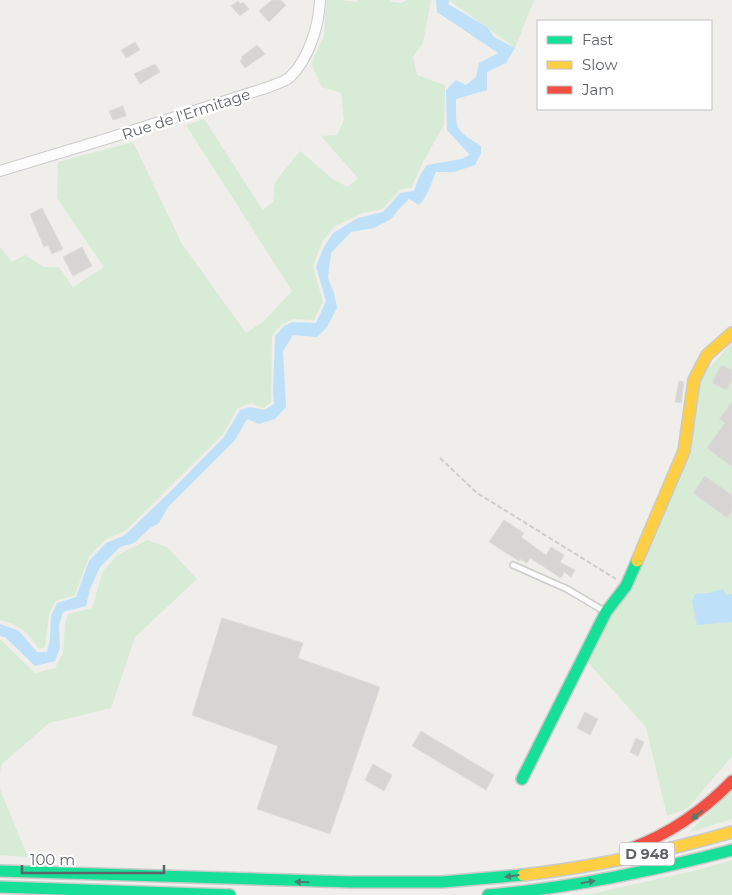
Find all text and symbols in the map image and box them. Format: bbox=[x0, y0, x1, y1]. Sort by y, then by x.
legend bbox=[537, 20, 712, 110]
text: Fast bbox=[582, 30, 613, 49]
text: Slow bbox=[582, 55, 618, 74]
text: Jam bbox=[581, 80, 614, 99]
street label: Rue de l'Ermitage bbox=[119, 84, 253, 144]
one-way arrow bbox=[690, 809, 703, 820]
scale bar bbox=[22, 842, 165, 874]
road number: D 948 bbox=[620, 842, 674, 866]
text: 100 m bbox=[30, 850, 75, 869]
one-way arrow bbox=[503, 872, 519, 880]
one-way arrow bbox=[294, 878, 310, 886]
one-way arrow bbox=[580, 878, 596, 886]

